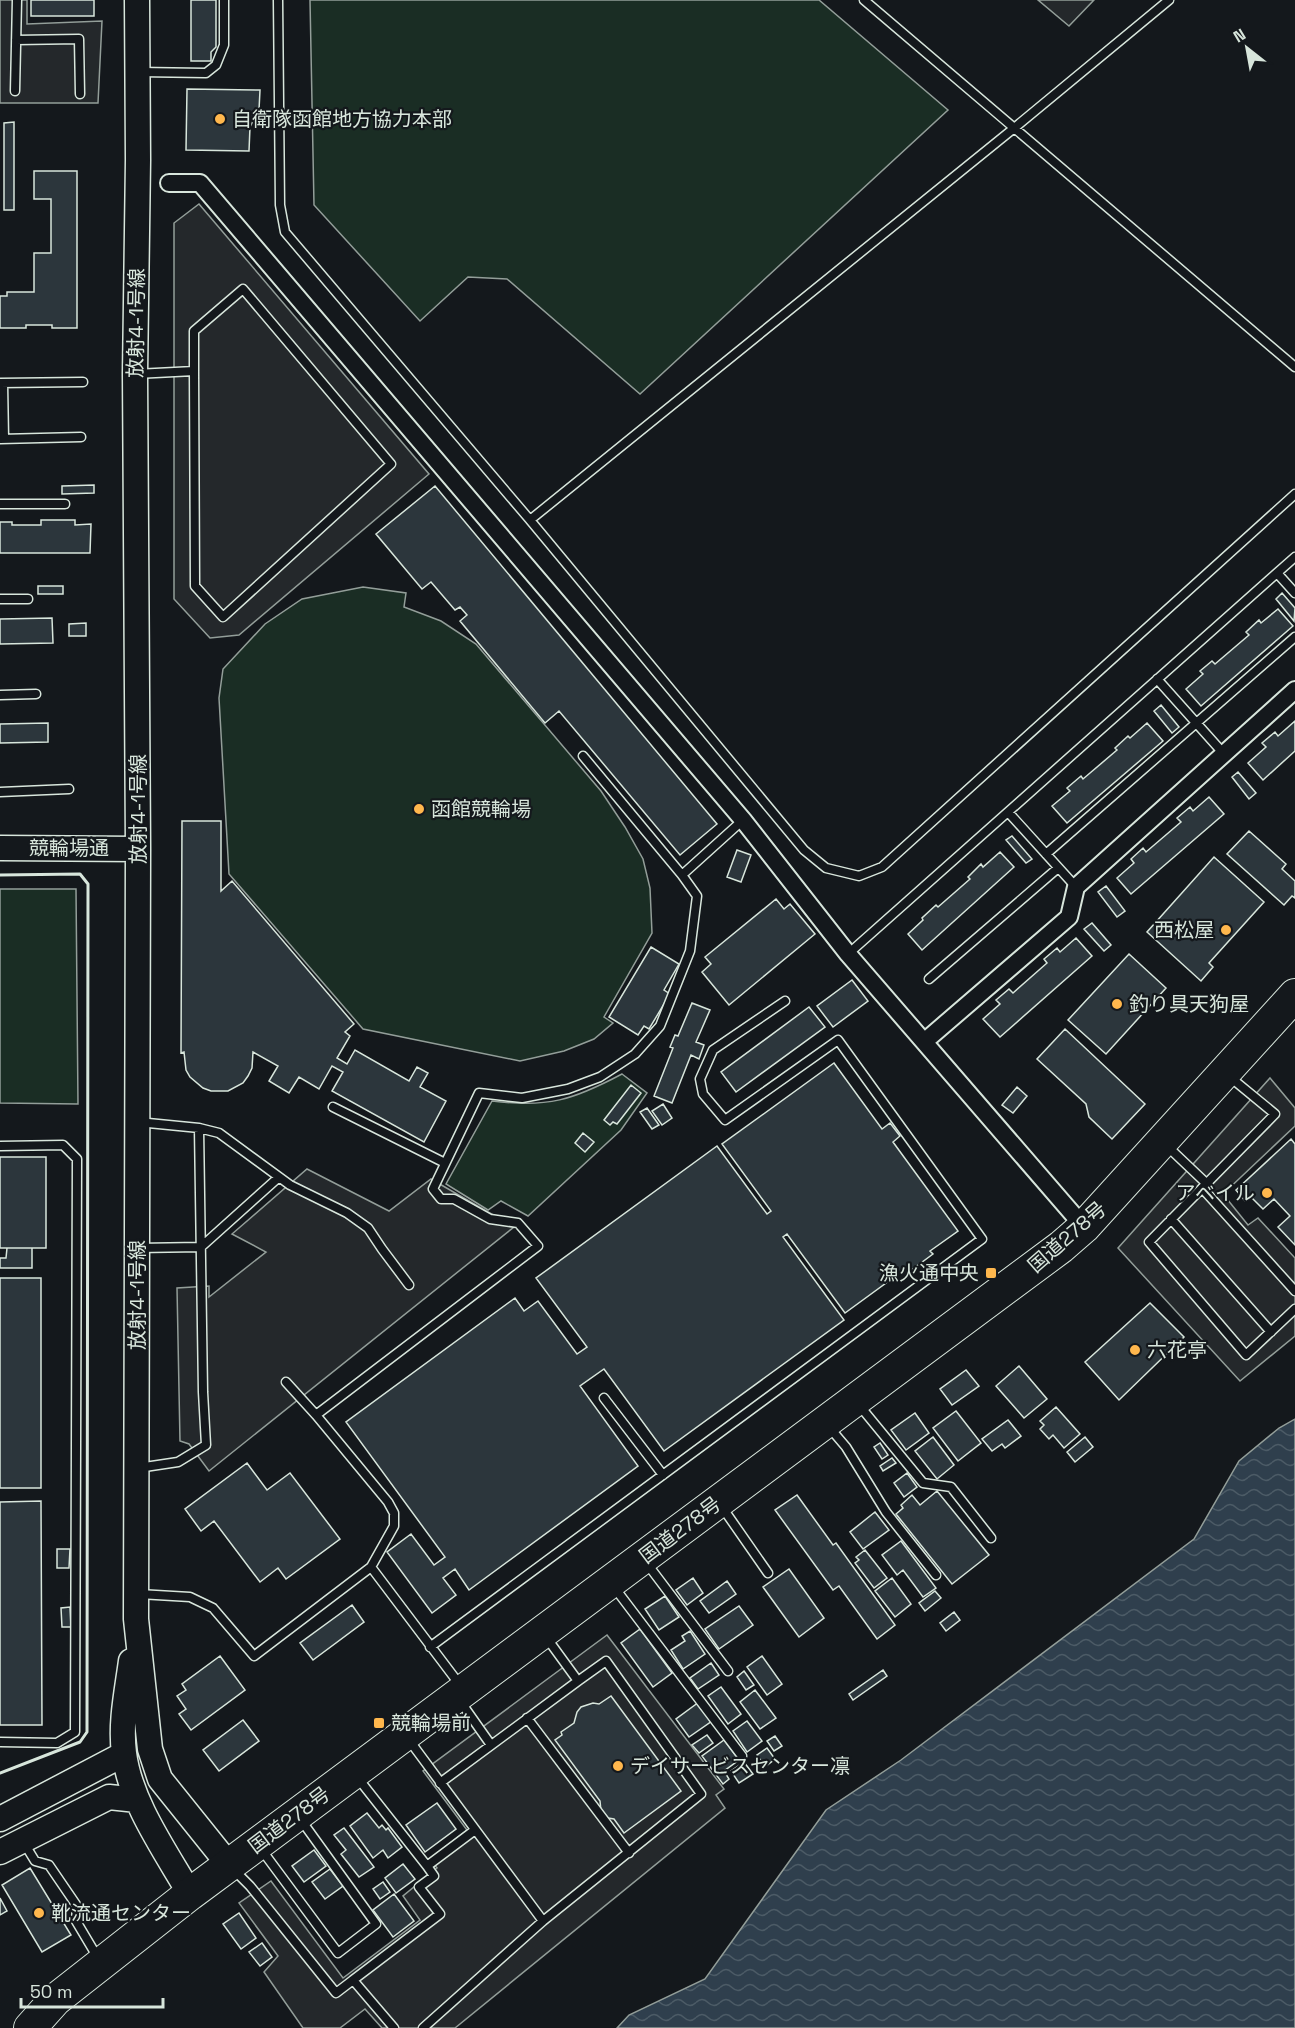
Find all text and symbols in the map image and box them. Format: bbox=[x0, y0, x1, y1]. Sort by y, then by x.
north arrow bbox=[1217, 18, 1277, 78]
text: N bbox=[1230, 24, 1250, 47]
place label: 自衛隊函館地方協力本部 bbox=[232, 106, 452, 132]
marker: 自衛隊函館地方協力本部 bbox=[213, 112, 227, 126]
street label: 放射4-1号線 bbox=[122, 268, 150, 378]
street label: 放射4-1号線 bbox=[125, 754, 151, 864]
place label: 函館競輪場 bbox=[431, 796, 531, 822]
marker: 函館競輪場 bbox=[412, 802, 426, 816]
street label: 競輪場通 bbox=[29, 835, 109, 861]
place label: 西松屋 bbox=[1154, 917, 1214, 943]
marker: 西松屋 bbox=[1219, 923, 1233, 937]
place label: 釣り具天狗屋 bbox=[1129, 991, 1249, 1017]
marker: 釣り具天狗屋 bbox=[1110, 997, 1124, 1011]
place label: アベイル bbox=[1175, 1180, 1255, 1206]
marker: アベイル bbox=[1260, 1186, 1274, 1200]
street label: 国道278号 bbox=[1022, 1196, 1112, 1278]
street label: 放射4-1号線 bbox=[124, 1240, 150, 1350]
place label: 漁火通中央 bbox=[879, 1260, 979, 1286]
marker: 漁火通中央 bbox=[984, 1266, 998, 1280]
place label: 六花亭 bbox=[1147, 1337, 1207, 1363]
marker: 六花亭 bbox=[1128, 1343, 1142, 1357]
street label: 国道278号 bbox=[634, 1491, 726, 1569]
place label: 競輪場前 bbox=[391, 1710, 471, 1736]
marker: 競輪場前 bbox=[372, 1716, 386, 1730]
place label: デイサービスセンター凛 bbox=[630, 1753, 850, 1779]
marker: デイサービスセンター凛 bbox=[611, 1759, 625, 1773]
street label: 国道278号 bbox=[243, 1781, 335, 1859]
place label: 靴流通センター bbox=[51, 1900, 191, 1926]
marker: 靴流通センター bbox=[32, 1906, 46, 1920]
scale bar bbox=[21, 1971, 164, 2009]
text: 50 m bbox=[30, 1980, 72, 2003]

